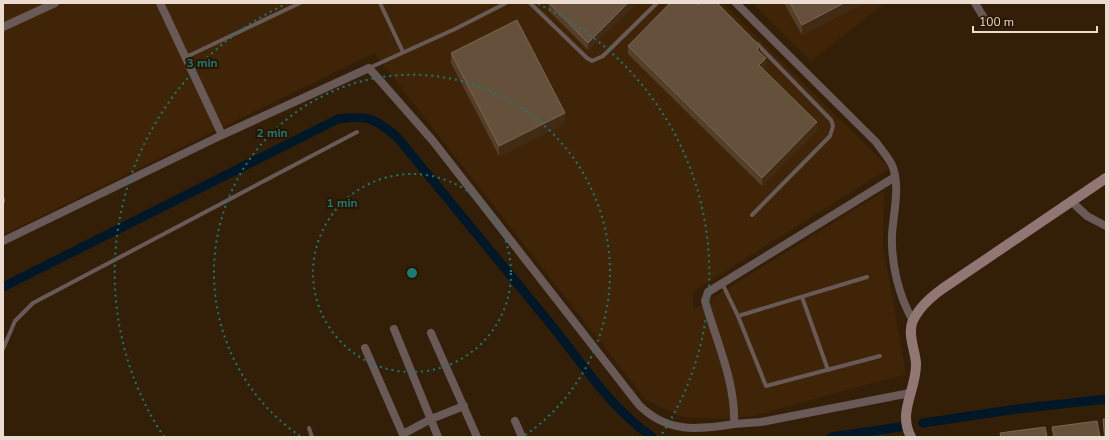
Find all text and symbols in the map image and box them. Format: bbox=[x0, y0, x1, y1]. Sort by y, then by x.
scale bar bbox=[973, 8, 1097, 34]
text: 100 m bbox=[979, 14, 1014, 30]
text: 3 min bbox=[186, 55, 218, 71]
text: 2 min bbox=[256, 125, 288, 141]
text: 1 min bbox=[326, 195, 358, 211]
centre of rings bbox=[405, 266, 419, 280]

